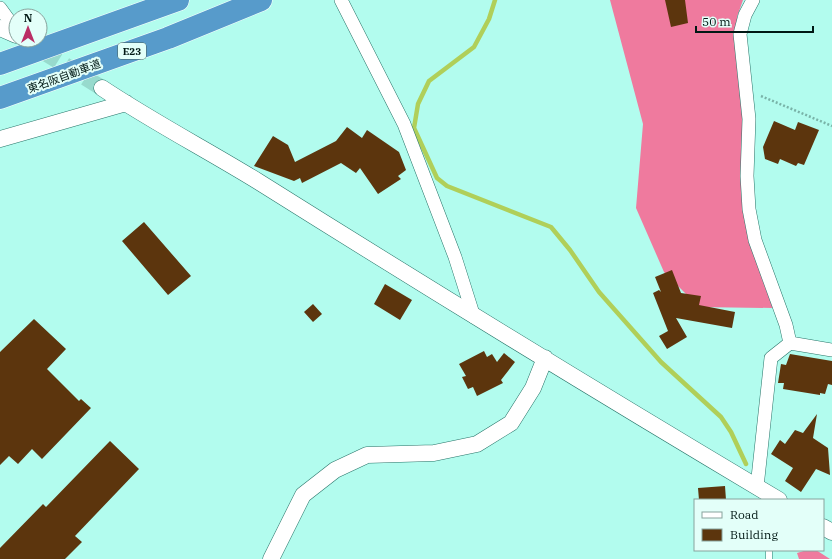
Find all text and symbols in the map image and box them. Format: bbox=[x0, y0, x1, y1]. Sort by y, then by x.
north arrow bbox=[8, 8, 48, 48]
scale bar bbox=[696, 8, 813, 34]
text: N bbox=[24, 11, 33, 25]
text: 50 m bbox=[702, 14, 731, 29]
road number: E23 bbox=[118, 43, 146, 59]
street label: 東名阪自動車道 bbox=[25, 56, 103, 96]
legend bbox=[694, 499, 824, 551]
text: Road bbox=[730, 507, 759, 522]
text: Building bbox=[730, 527, 778, 542]

